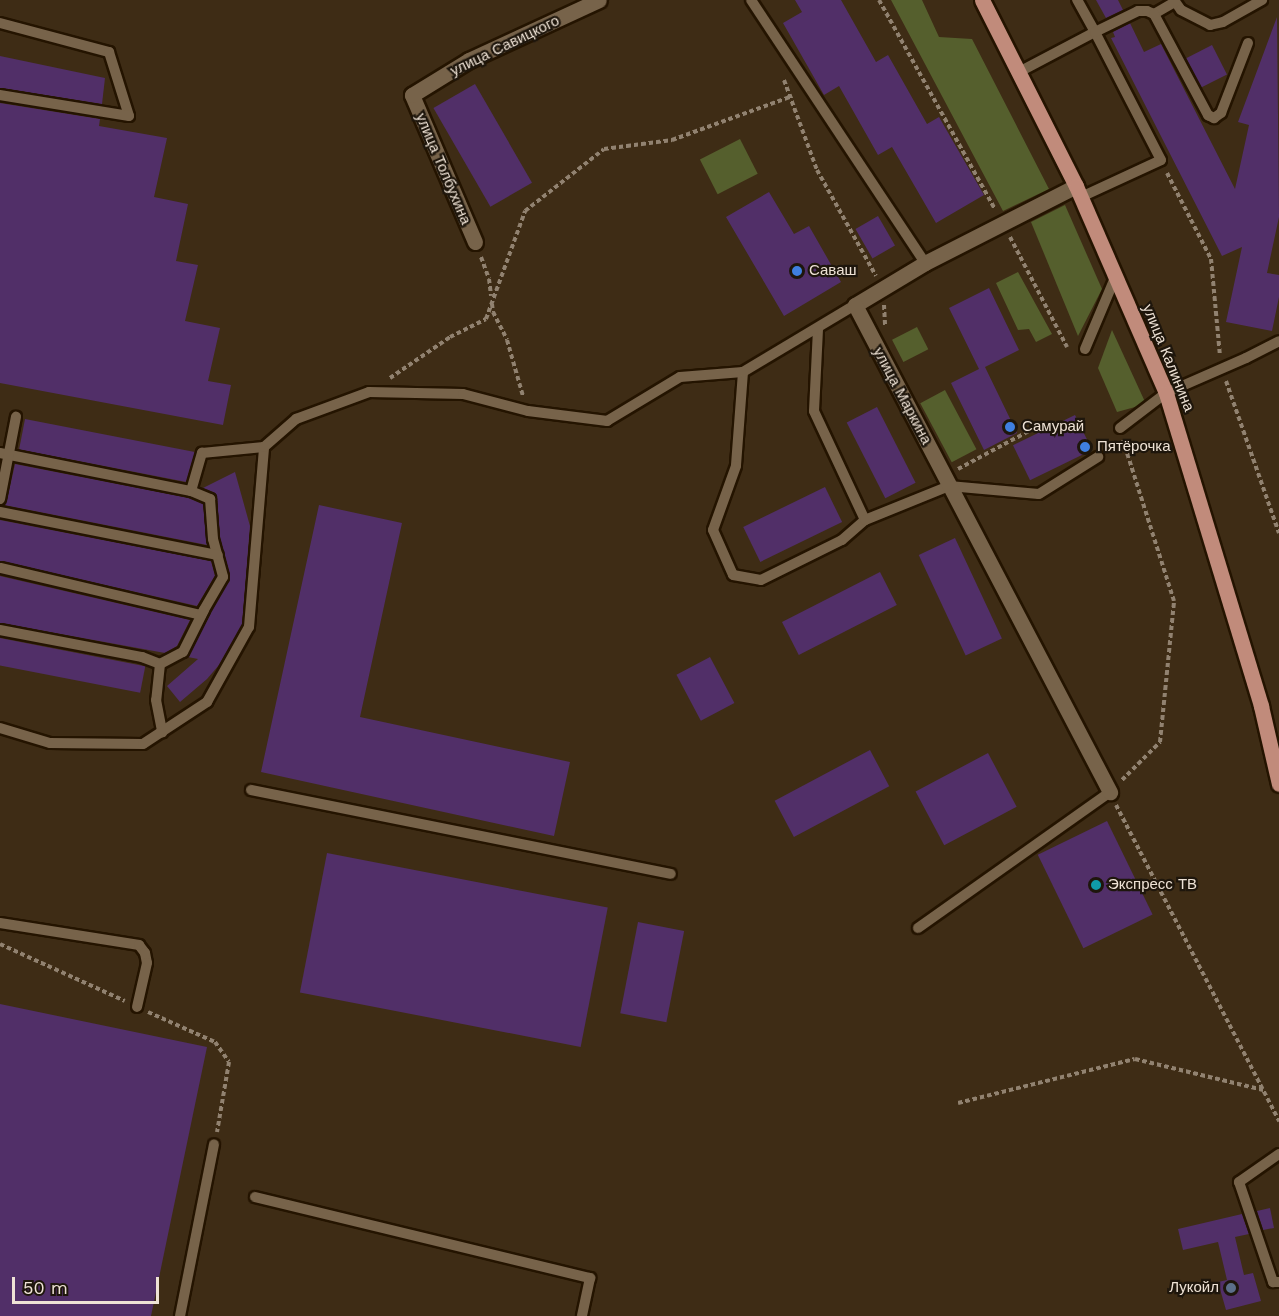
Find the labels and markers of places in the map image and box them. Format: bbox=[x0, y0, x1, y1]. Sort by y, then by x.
place label: Саваш bbox=[809, 262, 857, 280]
marker: Саваш bbox=[790, 264, 804, 278]
place label: Самурай bbox=[1022, 418, 1084, 436]
marker: Самурай bbox=[1003, 420, 1017, 434]
place label: Пятёрочка bbox=[1097, 438, 1171, 456]
marker: Пятёрочка bbox=[1078, 440, 1092, 454]
place label: Экспресс ТВ bbox=[1108, 876, 1197, 894]
marker: Экспресс ТВ bbox=[1089, 878, 1103, 892]
place label: Лукойл bbox=[1169, 1279, 1219, 1297]
marker: Лукойл bbox=[1224, 1281, 1238, 1295]

